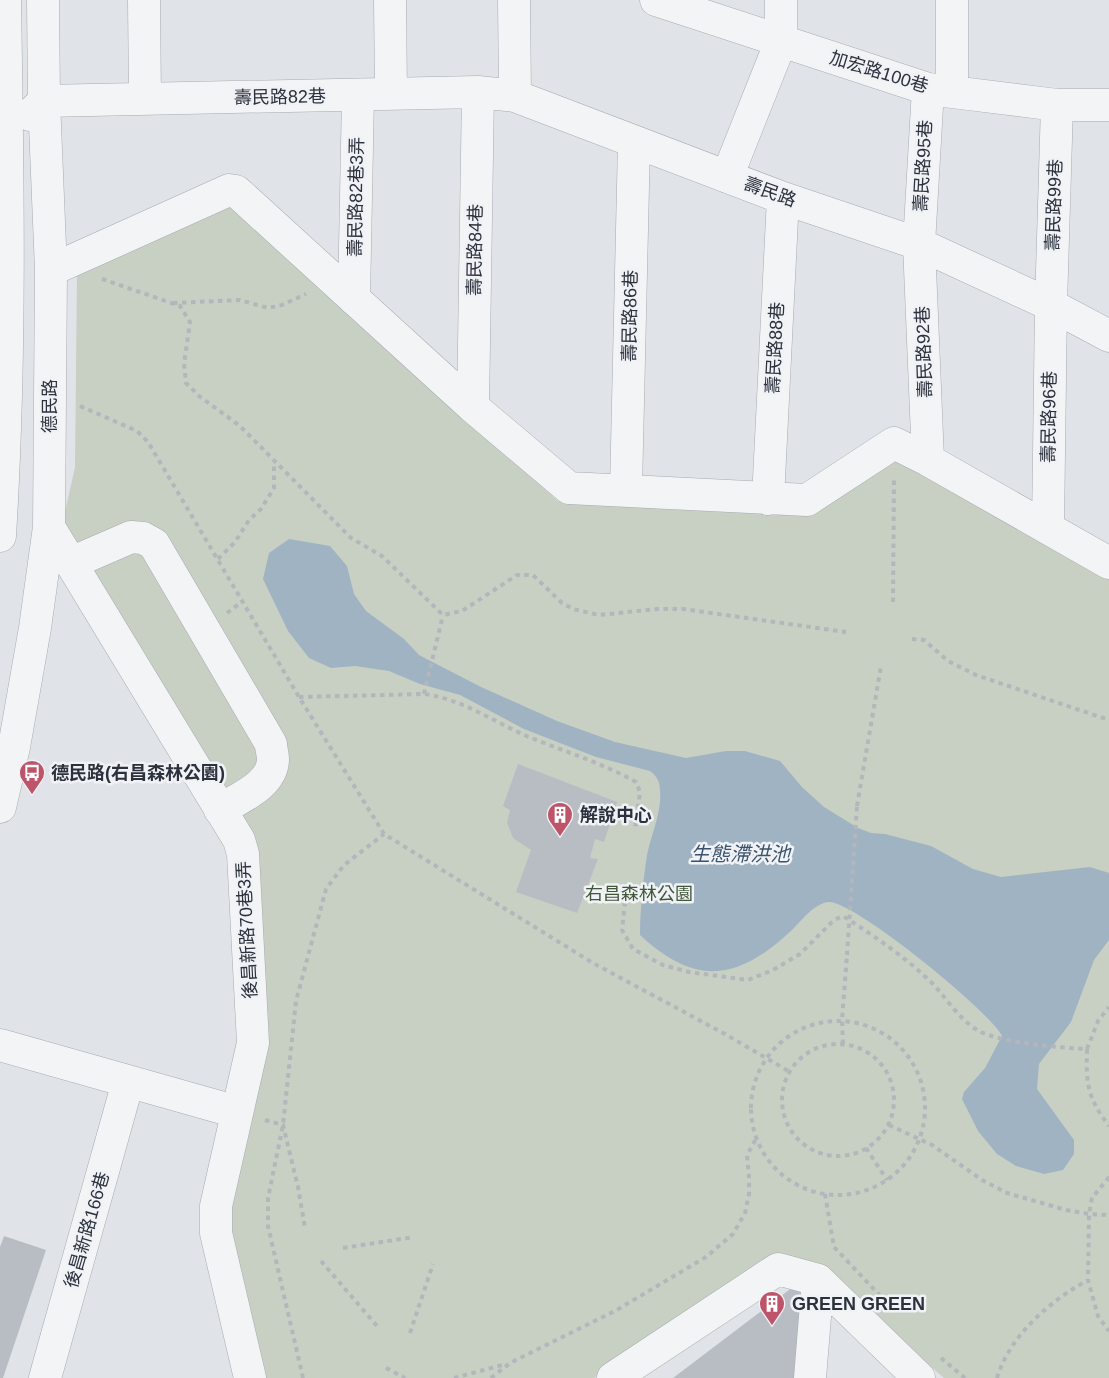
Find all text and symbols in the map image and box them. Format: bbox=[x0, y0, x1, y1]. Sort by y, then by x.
street label: 加宏路100巷 bbox=[827, 48, 931, 96]
street label: 壽民路82巷 bbox=[234, 86, 326, 108]
street label: 壽民路95巷 bbox=[911, 120, 935, 212]
street label: 壽民路82巷3弄 bbox=[345, 137, 367, 257]
street label: 壽民路99巷 bbox=[1042, 159, 1066, 251]
street label: 壽民路 bbox=[741, 173, 799, 211]
street label: 壽民路84巷 bbox=[464, 204, 486, 296]
street label: 壽民路86巷 bbox=[619, 270, 641, 362]
street label: 壽民路88巷 bbox=[763, 302, 787, 394]
street label: 壽民路92巷 bbox=[912, 306, 936, 398]
street label: 壽民路96巷 bbox=[1038, 371, 1060, 463]
street label: 德民路 bbox=[40, 379, 60, 433]
bus stop icon: 德民路(右昌森林公園) bbox=[17, 758, 47, 796]
place label: 德民路(右昌森林公園) bbox=[51, 763, 225, 783]
building icon: 解說中心 bbox=[545, 800, 575, 838]
place label: 解說中心 bbox=[580, 805, 652, 825]
water label: 生態滯洪池 bbox=[690, 843, 792, 865]
street label: 後昌新路70巷3弄 bbox=[233, 861, 261, 999]
park label: 右昌森林公園 bbox=[585, 884, 693, 904]
street label: 後昌新路166巷 bbox=[61, 1170, 113, 1290]
building icon: GREEN GREEN bbox=[757, 1289, 787, 1327]
place label: GREEN GREEN bbox=[792, 1294, 925, 1314]

